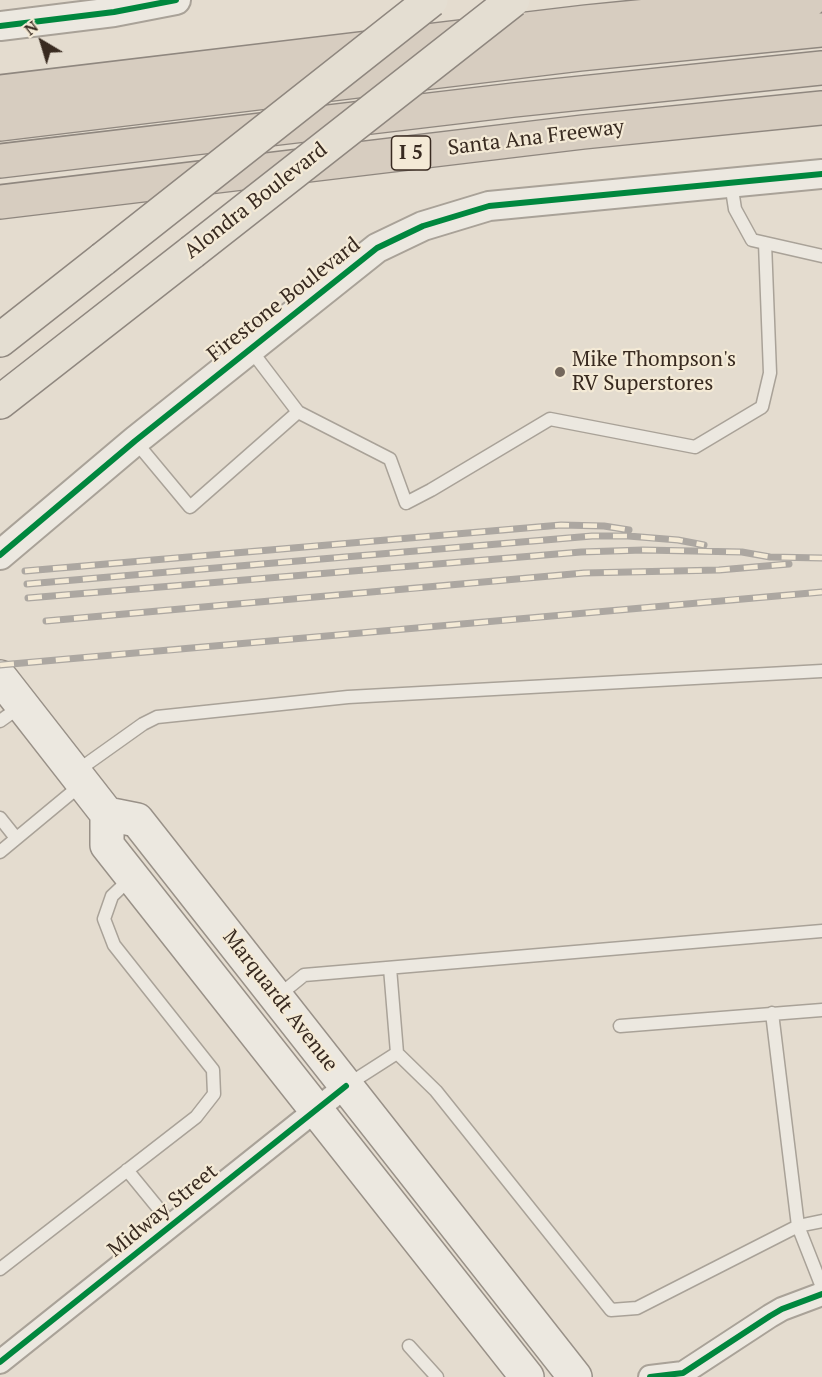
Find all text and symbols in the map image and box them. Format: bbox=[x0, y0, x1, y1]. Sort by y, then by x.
north arrow bbox=[12, 12, 72, 72]
text: N bbox=[19, 15, 42, 40]
street label: Santa Ana Freeway bbox=[446, 115, 626, 161]
road number: I 5 bbox=[392, 136, 430, 170]
street label: Alondra Boulevard bbox=[180, 137, 332, 265]
street label: Firestone Boulevard bbox=[203, 232, 365, 368]
place label: Mike Thompson's RV Superstores bbox=[572, 347, 736, 397]
marker: Mike Thompson's RV Superstores bbox=[553, 365, 567, 379]
street label: Marquardt Avenue bbox=[217, 925, 343, 1077]
street label: Midway Street bbox=[103, 1159, 223, 1263]

